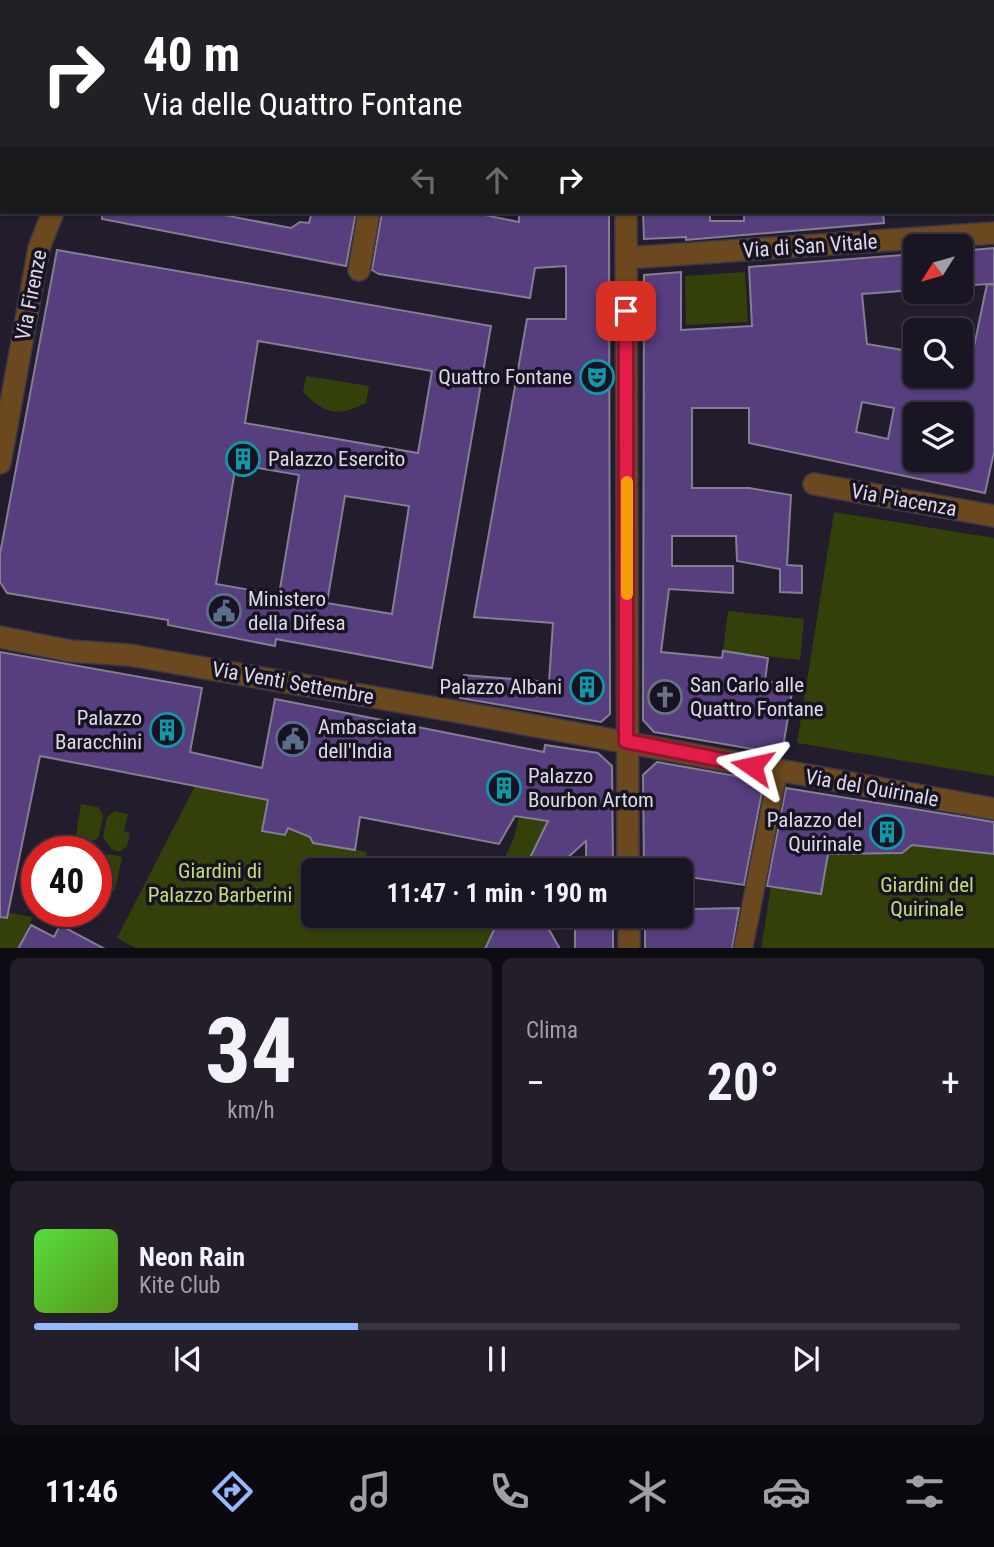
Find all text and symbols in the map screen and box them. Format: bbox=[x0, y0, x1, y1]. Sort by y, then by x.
text: 40 m bbox=[143, 26, 240, 83]
icon: right bbox=[28, 28, 119, 119]
text: Via delle Quattro Fontane bbox=[143, 85, 463, 123]
icon: left bbox=[405, 161, 443, 199]
icon: ahead bbox=[478, 161, 516, 199]
icon: right bbox=[551, 161, 589, 199]
street label: Via di San Vitale bbox=[742, 229, 878, 263]
north arrow bbox=[903, 234, 973, 304]
map controls bbox=[903, 234, 973, 472]
street label: Via Firenze bbox=[10, 248, 52, 342]
pin bbox=[596, 281, 656, 341]
icon: arrive bbox=[607, 292, 645, 330]
button: search bbox=[903, 318, 973, 388]
theatre icon: Quattro Fontane bbox=[578, 358, 616, 396]
place label: Quattro Fontane bbox=[438, 365, 572, 389]
button: layers bbox=[903, 402, 973, 472]
building icon: Palazzo Esercito bbox=[224, 440, 262, 478]
place label: Palazzo Esercito bbox=[268, 447, 405, 471]
street label: Via Piacenza bbox=[849, 479, 959, 521]
place label: Ministero della Difesa bbox=[248, 587, 345, 635]
public building icon: Ministero della Difesa bbox=[205, 592, 243, 630]
street label: Via Venti Settembre bbox=[210, 657, 376, 709]
building icon: Palazzo Albani bbox=[568, 668, 606, 706]
place label: San Carlo alle Quattro Fontane bbox=[690, 673, 824, 721]
place label: Palazzo Albani bbox=[440, 675, 562, 699]
church icon: San Carlo alle Quattro Fontane bbox=[646, 678, 684, 716]
place label: Palazzo Baracchini bbox=[55, 706, 142, 754]
building icon: Palazzo Baracchini bbox=[148, 711, 186, 749]
place label: Ambasciata dell'India bbox=[318, 715, 417, 763]
public building icon: Ambasciata dell'India bbox=[274, 720, 312, 758]
position arrow bbox=[715, 729, 789, 803]
place label: Palazzo Bourbon Artom bbox=[528, 764, 654, 812]
street label: Via del Quirinale bbox=[803, 764, 941, 812]
building icon: Palazzo Bourbon Artom bbox=[485, 769, 523, 807]
place label: Palazzo del Quirinale bbox=[767, 808, 862, 856]
building icon: Palazzo del Quirinale bbox=[868, 813, 906, 851]
speed limit sign: 40 bbox=[21, 836, 112, 927]
park label: Giardini di Palazzo Barberini bbox=[148, 859, 292, 907]
park label: Giardini del Quirinale bbox=[880, 873, 974, 921]
text: 11:47 · 1 min · 190 m bbox=[387, 878, 607, 908]
text: 34 bbox=[205, 998, 297, 1104]
text: Clima bbox=[526, 1017, 578, 1044]
text: 20° bbox=[707, 1052, 779, 1113]
text: − bbox=[526, 1061, 545, 1105]
text: + bbox=[941, 1061, 960, 1105]
text: km/h bbox=[227, 1097, 275, 1124]
text: Neon Rain bbox=[139, 1242, 245, 1272]
text: Kite Club bbox=[139, 1272, 220, 1299]
icon: previous bbox=[169, 1340, 207, 1378]
icon: pause bbox=[478, 1340, 516, 1378]
icon: next bbox=[787, 1340, 825, 1378]
icon: directions bbox=[208, 1467, 257, 1516]
icon: music bbox=[346, 1467, 395, 1516]
icon: phone bbox=[485, 1467, 534, 1516]
icon: climate bbox=[623, 1467, 672, 1516]
icon: car bbox=[762, 1467, 811, 1516]
icon: filters bbox=[900, 1467, 949, 1516]
text: 11:46 bbox=[45, 1472, 118, 1510]

